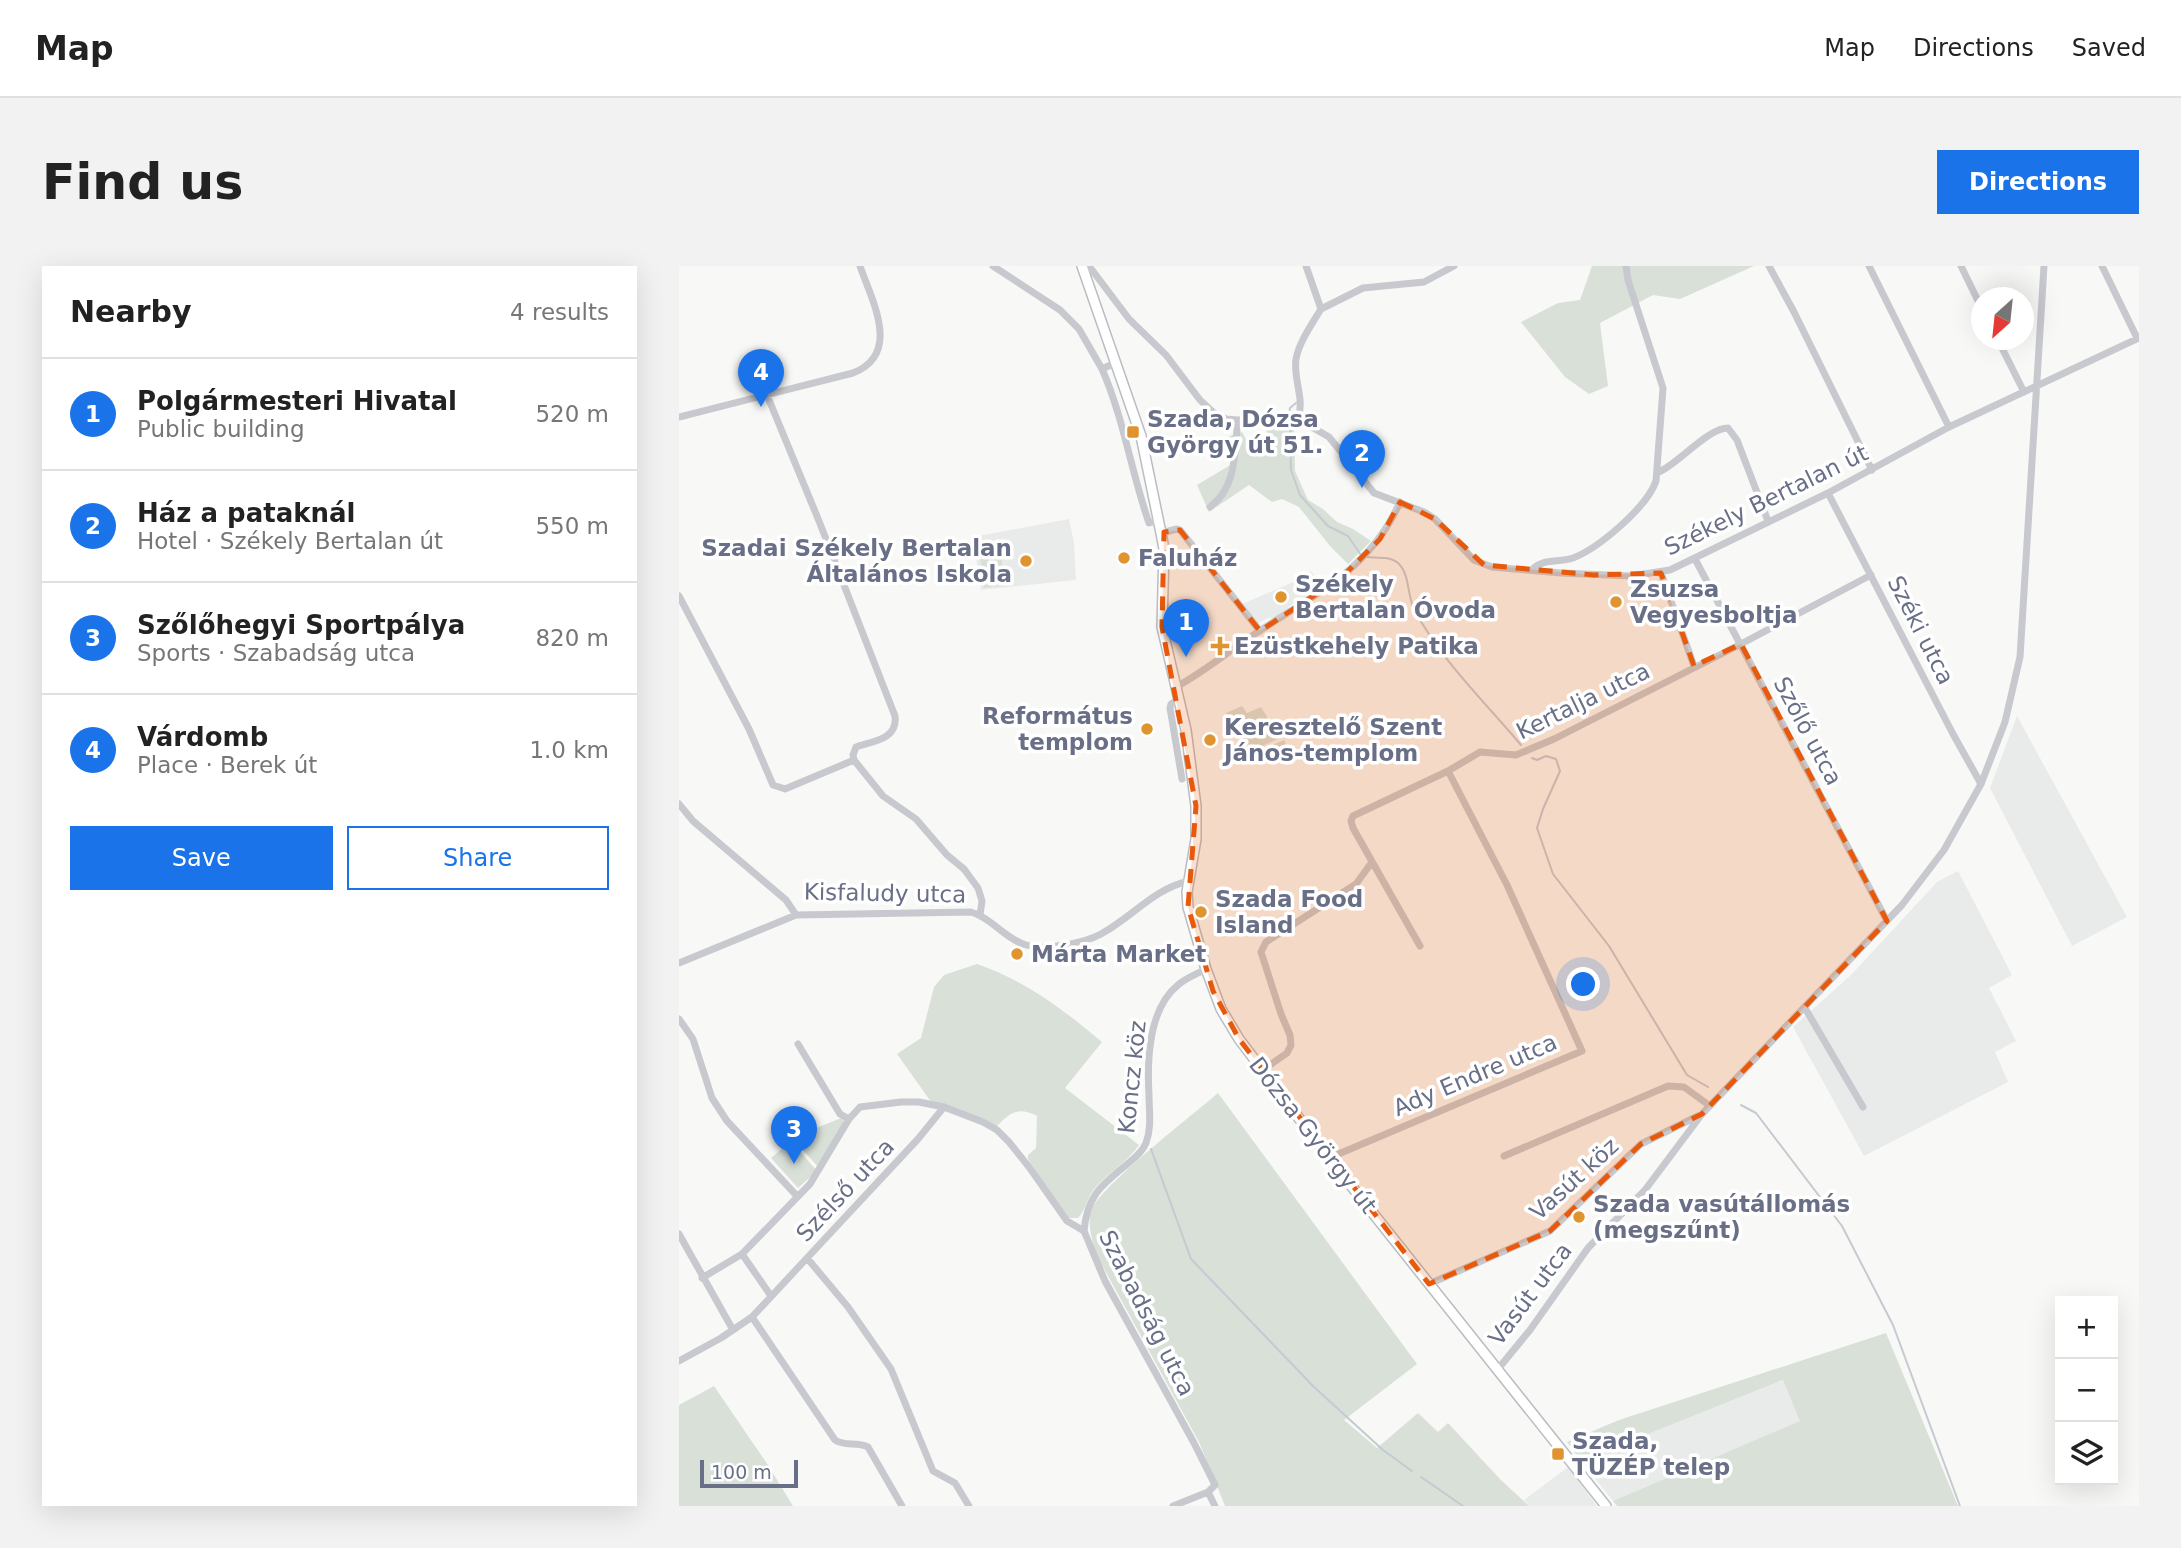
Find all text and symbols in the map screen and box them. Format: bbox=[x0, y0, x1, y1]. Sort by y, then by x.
text: Map bbox=[35, 29, 114, 68]
text: Map bbox=[1824, 34, 1875, 62]
text: Directions bbox=[1913, 34, 2034, 62]
text: Saved bbox=[2072, 34, 2146, 62]
button: Directions bbox=[1937, 150, 2139, 214]
text: Find us bbox=[42, 154, 243, 211]
north arrow bbox=[1971, 287, 2034, 350]
text: Nearby bbox=[70, 294, 192, 329]
text: 4 results bbox=[510, 299, 609, 325]
pin: 4 bbox=[738, 349, 784, 407]
text: Polgármesteri Hivatal bbox=[137, 386, 457, 416]
text: 1 bbox=[85, 401, 101, 427]
text: 520 m bbox=[535, 401, 609, 427]
place label: Szada, Dózsa György út 51. bbox=[1147, 406, 1324, 458]
text: Public building bbox=[137, 416, 305, 442]
marker: Szada, Dózsa György út 51. bbox=[1125, 424, 1141, 440]
pin: 2 bbox=[1339, 430, 1385, 488]
street label: Székely Bertalan út bbox=[1660, 439, 1872, 561]
text: Ház a pataknál bbox=[137, 498, 355, 528]
text: 2 bbox=[85, 513, 101, 539]
text: 550 m bbox=[535, 513, 609, 539]
text: Hotel · Székely Bertalan út bbox=[137, 528, 443, 554]
place label: Szadai Székely Bertalan Általános Iskola bbox=[701, 535, 1012, 587]
place label: Faluház bbox=[1138, 545, 1237, 571]
marker: Faluház bbox=[1116, 550, 1132, 566]
marker: Szadai Székely Bertalan Általános Iskola bbox=[1018, 553, 1034, 569]
place label: Székely Bertalan Óvoda bbox=[1295, 571, 1496, 623]
street label: Széki utca bbox=[1883, 571, 1959, 689]
place label: Zsuzsa Vegyesboltja bbox=[1630, 576, 1797, 628]
marker: Székely Bertalan Óvoda bbox=[1273, 589, 1289, 605]
marker: Zsuzsa Vegyesboltja bbox=[1608, 594, 1624, 610]
pin: 1 bbox=[1163, 599, 1209, 657]
text: Szőlőhegyi Sportpálya bbox=[137, 610, 465, 640]
text: 3 bbox=[85, 625, 101, 651]
text: 820 m bbox=[535, 625, 609, 651]
place label: Ezüstkehely Patika bbox=[1234, 633, 1479, 659]
marker: Ezüstkehely Patika bbox=[1212, 638, 1228, 654]
text: Sports · Szabadság utca bbox=[137, 640, 415, 666]
street label: Kertalja utca bbox=[1512, 657, 1654, 745]
street label: Szőlő utca bbox=[1769, 672, 1847, 790]
place label: Református templom bbox=[982, 703, 1133, 755]
place label: Keresztelő Szent János-templom bbox=[1222, 714, 1442, 766]
marker: Református templom bbox=[1139, 721, 1155, 737]
text: Várdomb bbox=[137, 722, 268, 752]
marker: Keresztelő Szent János-templom bbox=[1202, 732, 1218, 748]
text: 4 bbox=[85, 737, 101, 763]
text: 1.0 km bbox=[529, 737, 609, 763]
text: Place · Berek út bbox=[137, 752, 317, 778]
button: Save bbox=[70, 826, 333, 890]
button: Share bbox=[347, 826, 609, 890]
street label: Kisfaludy utca bbox=[804, 879, 966, 907]
place label: Szada Food Island bbox=[1215, 886, 1363, 938]
marker: Szada Food Island bbox=[1193, 904, 1209, 920]
place label: Márta Market bbox=[1031, 941, 1206, 967]
marker: Márta Market bbox=[1009, 946, 1025, 962]
your location bbox=[1566, 967, 1600, 1001]
street label: Koncz köz bbox=[1113, 1019, 1151, 1135]
street label: Ady Endre utca bbox=[1389, 1029, 1561, 1121]
street label: Dózsa György út bbox=[1244, 1052, 1382, 1218]
pin: 3 bbox=[771, 1106, 817, 1164]
street label: Szélső utca bbox=[791, 1133, 899, 1247]
street label: Vasút köz bbox=[1525, 1133, 1623, 1225]
place label: Szada vasútállomás (megszűnt) bbox=[1593, 1191, 1850, 1243]
marker: Szada vasútállomás (megszűnt) bbox=[1571, 1209, 1587, 1225]
street label: Szabadság utca bbox=[1094, 1226, 1200, 1400]
street label: Vasút utca bbox=[1483, 1238, 1577, 1350]
map controls bbox=[2055, 1296, 2118, 1485]
button: + bbox=[2055, 1296, 2118, 1359]
button: − bbox=[2055, 1359, 2118, 1422]
button: layers bbox=[2055, 1422, 2118, 1485]
place label: Szada, TÜZÉP telep bbox=[1572, 1428, 1730, 1480]
marker: Szada, TÜZÉP telep bbox=[1550, 1446, 1566, 1462]
scale bar bbox=[700, 1457, 798, 1489]
text: 100 m bbox=[711, 1461, 772, 1483]

